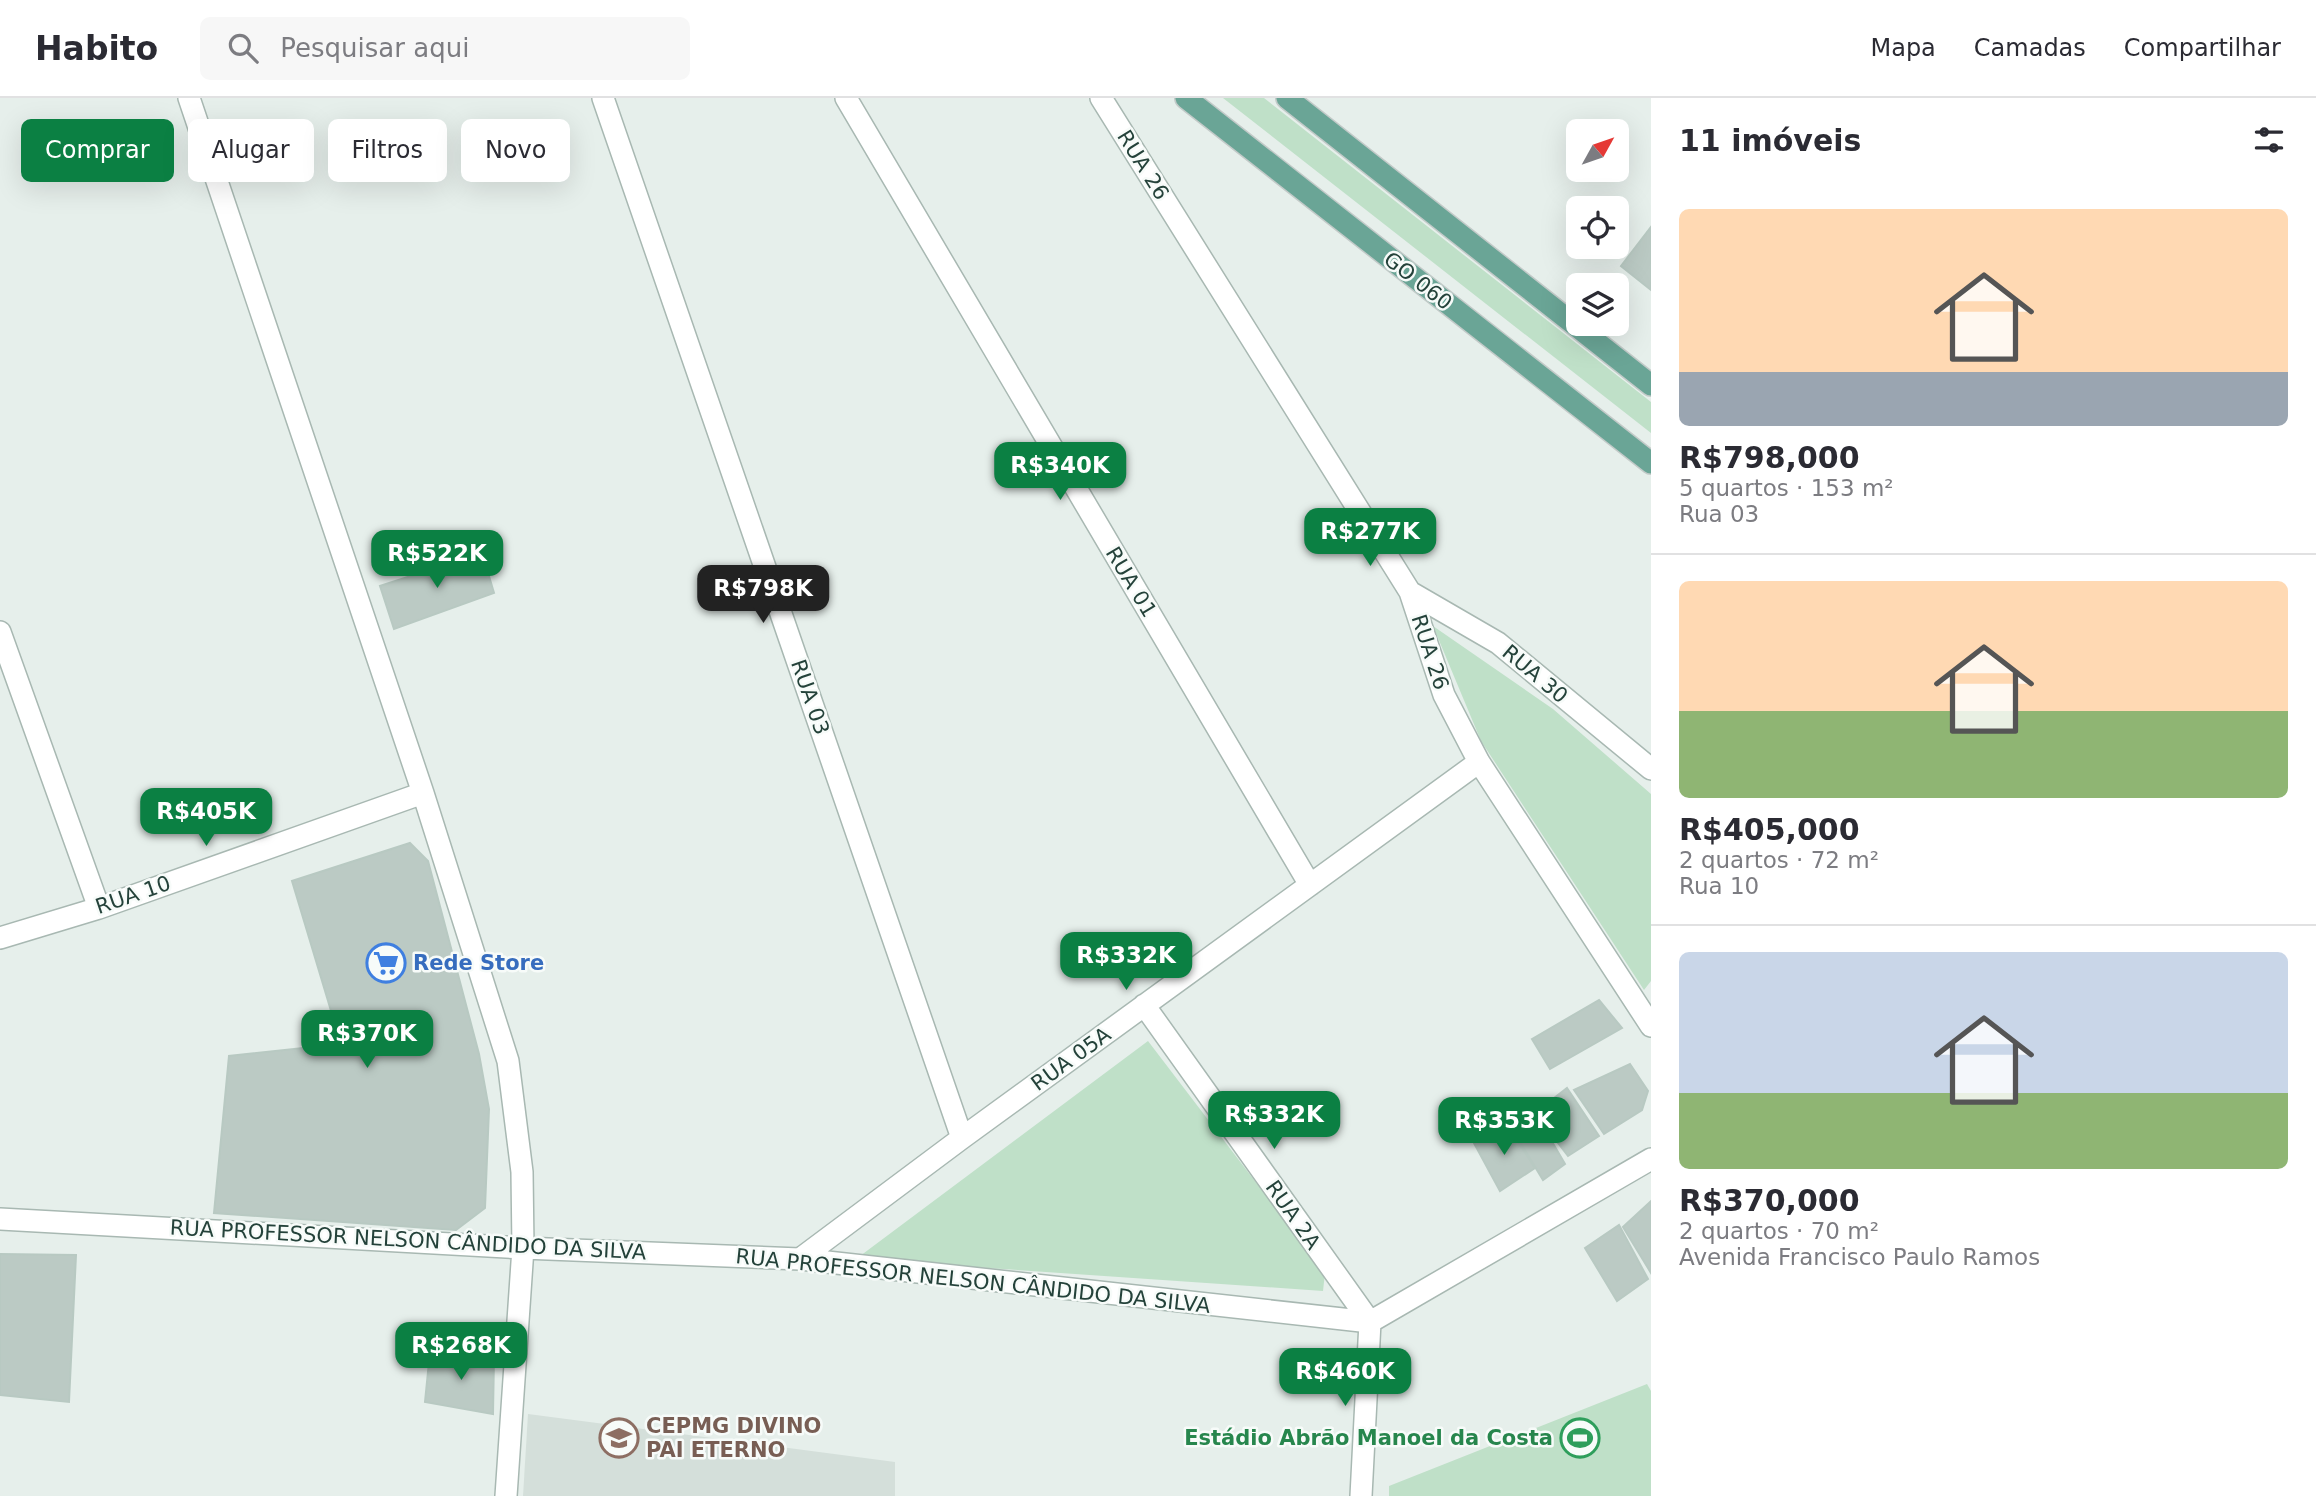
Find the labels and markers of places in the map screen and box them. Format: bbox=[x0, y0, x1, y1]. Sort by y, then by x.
pin: R$340K bbox=[1003, 442, 1117, 502]
pin: R$277K bbox=[1313, 508, 1427, 568]
pin: R$522K bbox=[380, 531, 494, 590]
pin: R$798K bbox=[706, 566, 820, 625]
pin: R$405K bbox=[149, 788, 263, 848]
pin: R$332K bbox=[1069, 932, 1183, 992]
supermarket icon: Rede Store bbox=[365, 942, 407, 984]
place label: Rede Store bbox=[413, 951, 544, 975]
pin: R$370K bbox=[310, 1010, 424, 1070]
pin: R$332K bbox=[1217, 1091, 1331, 1151]
pin: R$353K bbox=[1447, 1098, 1561, 1157]
pin: R$268K bbox=[404, 1322, 518, 1382]
pin: R$460K bbox=[1288, 1348, 1402, 1408]
place label: CEPMG DIVINO PAI ETERNO bbox=[646, 1414, 821, 1462]
school or university icon: CEPMG DIVINO PAI ETERNO bbox=[598, 1417, 640, 1459]
sports icon: Estádio Abrão Manoel da Costa bbox=[1559, 1417, 1601, 1459]
place label: Estádio Abrão Manoel da Costa bbox=[1184, 1426, 1553, 1450]

